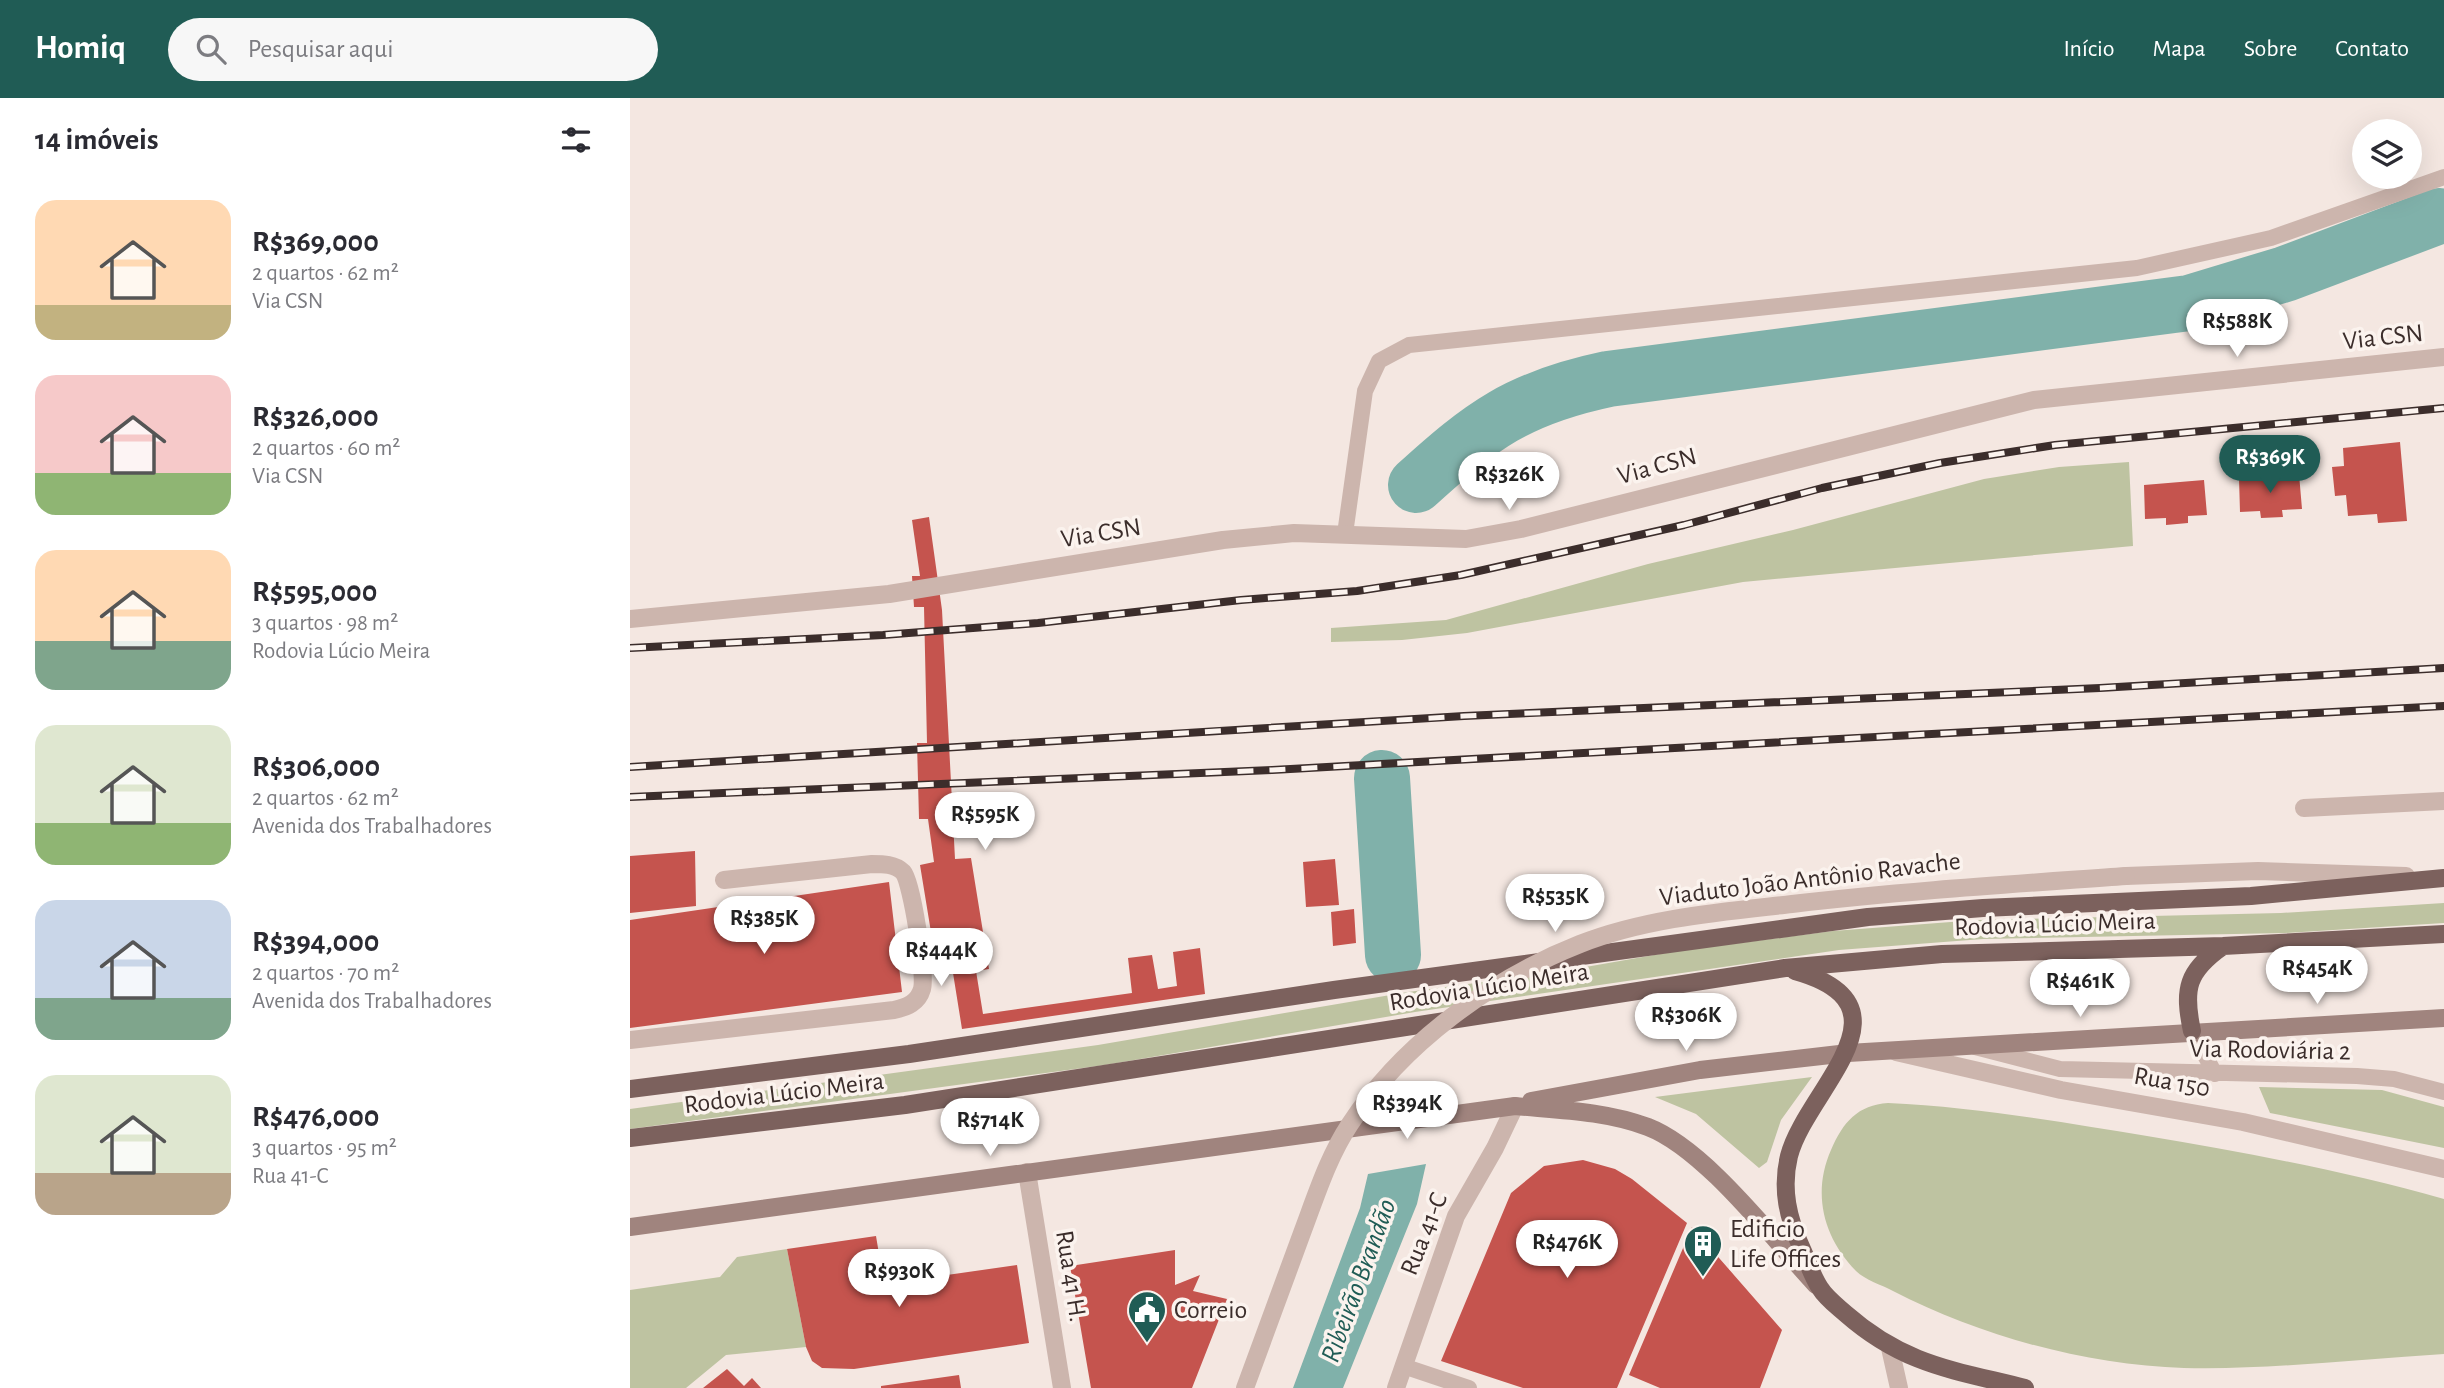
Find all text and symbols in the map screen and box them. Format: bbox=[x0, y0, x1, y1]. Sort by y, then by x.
search box bbox=[168, 18, 658, 81]
icon: search bbox=[192, 30, 230, 68]
text: Homiq bbox=[35, 32, 126, 65]
text: Pesquisar aqui bbox=[248, 36, 394, 62]
text: Início bbox=[2063, 37, 2115, 61]
text: Mapa bbox=[2153, 37, 2206, 61]
text: Sobre bbox=[2244, 37, 2297, 61]
text: Contato bbox=[2335, 37, 2409, 61]
map controls bbox=[2352, 119, 2422, 189]
button: layers bbox=[2352, 119, 2422, 189]
icon: filters bbox=[557, 121, 595, 159]
text: 14 imóveis bbox=[35, 125, 158, 155]
text: R$369,000 bbox=[252, 227, 379, 257]
icon: home bbox=[91, 228, 175, 312]
text: 2 quartos · 62 m² bbox=[252, 262, 399, 285]
text: Via CSN bbox=[252, 290, 323, 313]
pin: R$588K bbox=[2180, 300, 2294, 359]
text: R$588K bbox=[2202, 310, 2272, 333]
street label: Via CSN bbox=[2341, 320, 2425, 354]
text: R$326,000 bbox=[252, 402, 379, 432]
icon: home bbox=[91, 403, 175, 487]
pin: R$369K bbox=[2213, 436, 2327, 495]
text: 2 quartos · 60 m² bbox=[252, 437, 400, 460]
street label: Via CSN bbox=[1615, 443, 1699, 489]
text: R$369K bbox=[2235, 446, 2305, 469]
pin: R$326K bbox=[1452, 452, 1566, 512]
text: R$326K bbox=[1474, 463, 1544, 486]
text: Via CSN bbox=[252, 465, 323, 488]
street label: Via CSN bbox=[1059, 514, 1143, 552]
text: R$595,000 bbox=[252, 577, 377, 607]
icon: home bbox=[91, 578, 175, 662]
text: 3 quartos · 98 m² bbox=[252, 612, 398, 635]
text: Rodovia Lúcio Meira bbox=[252, 640, 430, 663]
text: R$306,000 bbox=[252, 752, 380, 782]
icon: home bbox=[91, 753, 175, 837]
text: 2 quartos · 62 m² bbox=[252, 787, 399, 810]
pin: R$595K bbox=[928, 792, 1042, 852]
text: R$595K bbox=[951, 803, 1019, 826]
text: Avenida dos Trabalhadores bbox=[252, 815, 492, 838]
street label: Viaduto João Antônio Ravache bbox=[1658, 848, 1962, 910]
pin: R$535K bbox=[1498, 874, 1612, 934]
text: R$535K bbox=[1521, 885, 1589, 908]
pin: R$385K bbox=[707, 896, 821, 956]
text: R$385K bbox=[730, 907, 798, 930]
street label: Rodovia Lúcio Meira bbox=[1954, 907, 2156, 941]
text: R$394,000 bbox=[252, 927, 379, 957]
icon: home bbox=[91, 928, 175, 1012]
pin: R$444K bbox=[884, 928, 998, 988]
text: R$444K bbox=[905, 939, 977, 962]
pin: R$454K bbox=[2260, 946, 2374, 1006]
text: R$454K bbox=[2282, 957, 2352, 980]
street label: Rodovia Lúcio Meira bbox=[1387, 958, 1591, 1016]
pin: R$461K bbox=[2023, 960, 2137, 1019]
text: 2 quartos · 70 m² bbox=[252, 962, 399, 985]
text: R$461K bbox=[2046, 970, 2114, 993]
text: Avenida dos Trabalhadores bbox=[252, 990, 492, 1013]
pin: R$306K bbox=[1629, 993, 1743, 1053]
text: R$306K bbox=[1651, 1004, 1721, 1027]
street label: Via Rodoviária 2 bbox=[2189, 1036, 2351, 1064]
street label: Rua 150 bbox=[2132, 1063, 2212, 1101]
street label: Rodovia Lúcio Meira bbox=[682, 1068, 886, 1118]
pin: R$394K bbox=[1350, 1082, 1464, 1141]
text: R$394K bbox=[1372, 1092, 1442, 1115]
pin: R$714K bbox=[933, 1098, 1047, 1158]
text: R$476,000 bbox=[252, 1102, 380, 1132]
icon: home bbox=[91, 1103, 175, 1187]
text: R$714K bbox=[956, 1109, 1024, 1132]
text: 3 quartos · 95 m² bbox=[252, 1137, 397, 1160]
text: Rua 41-C bbox=[252, 1165, 328, 1188]
street label: Rua 41-C bbox=[1396, 1189, 1452, 1279]
water label: Ribeirão Brandão bbox=[1317, 1196, 1401, 1366]
place label: Edificio Life Offices bbox=[1730, 1216, 1841, 1272]
pin: R$476K bbox=[1510, 1220, 1624, 1280]
building icon: Edificio Life Offices bbox=[1682, 1223, 1724, 1278]
street label: Rua 41 H. bbox=[1051, 1228, 1091, 1324]
text: R$476K bbox=[1532, 1231, 1602, 1254]
pin: R$930K bbox=[842, 1250, 956, 1309]
text: R$930K bbox=[864, 1260, 934, 1283]
public building icon: Correio bbox=[1126, 1289, 1168, 1344]
place label: Correio bbox=[1174, 1297, 1247, 1323]

